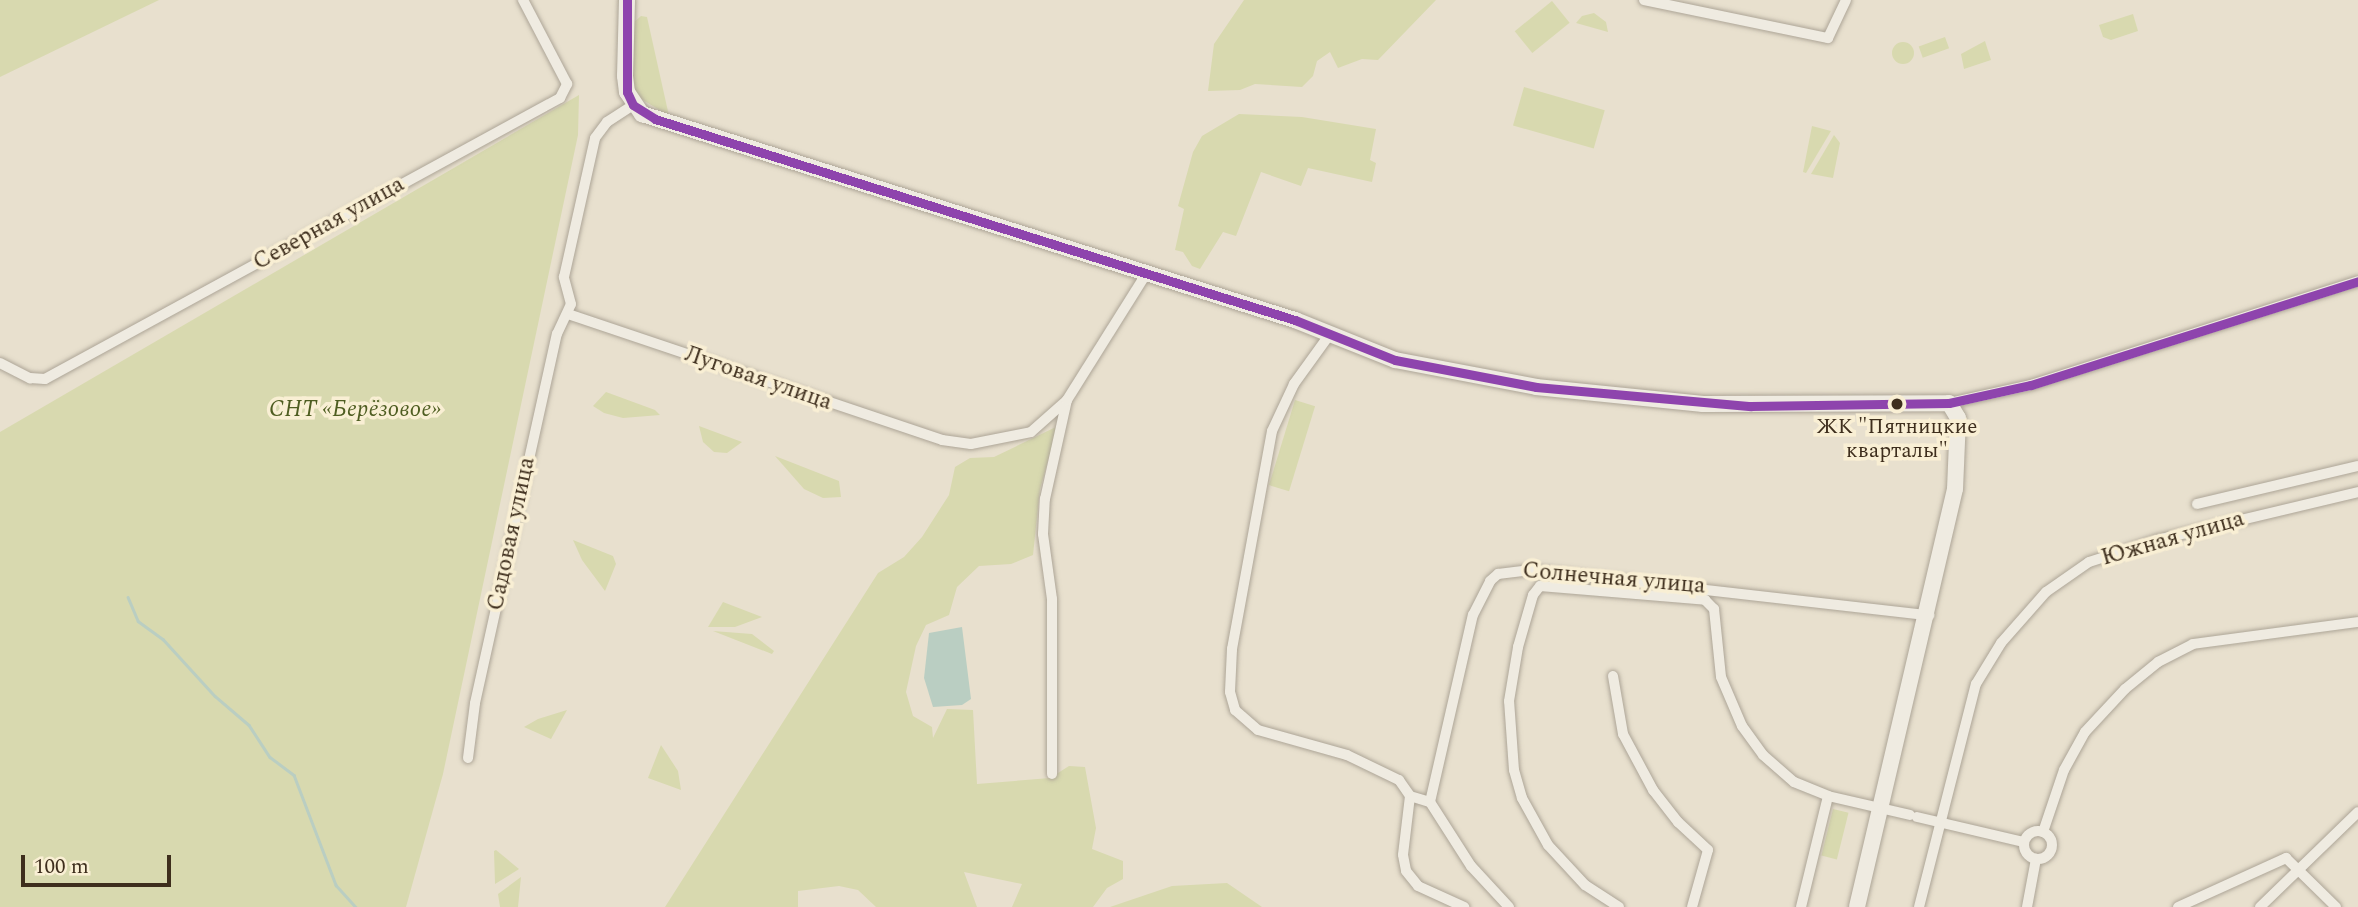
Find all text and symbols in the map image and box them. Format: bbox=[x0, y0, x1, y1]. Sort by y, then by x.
street label: Северная улица bbox=[249, 171, 409, 277]
street label: Луговая улица bbox=[681, 341, 835, 417]
park label: СНТ «Берёзовое» bbox=[269, 396, 441, 424]
marker: ЖК "Пятницкие кварталы" bbox=[1890, 397, 1904, 411]
place label: ЖК "Пятницкие кварталы" bbox=[1817, 414, 1977, 464]
street label: Садовая улица bbox=[482, 455, 542, 613]
street label: Южная улица bbox=[2098, 505, 2248, 573]
street label: Солнечная улица bbox=[1521, 557, 1707, 601]
scale bar bbox=[24, 841, 175, 885]
text: 100 m bbox=[34, 851, 89, 883]

